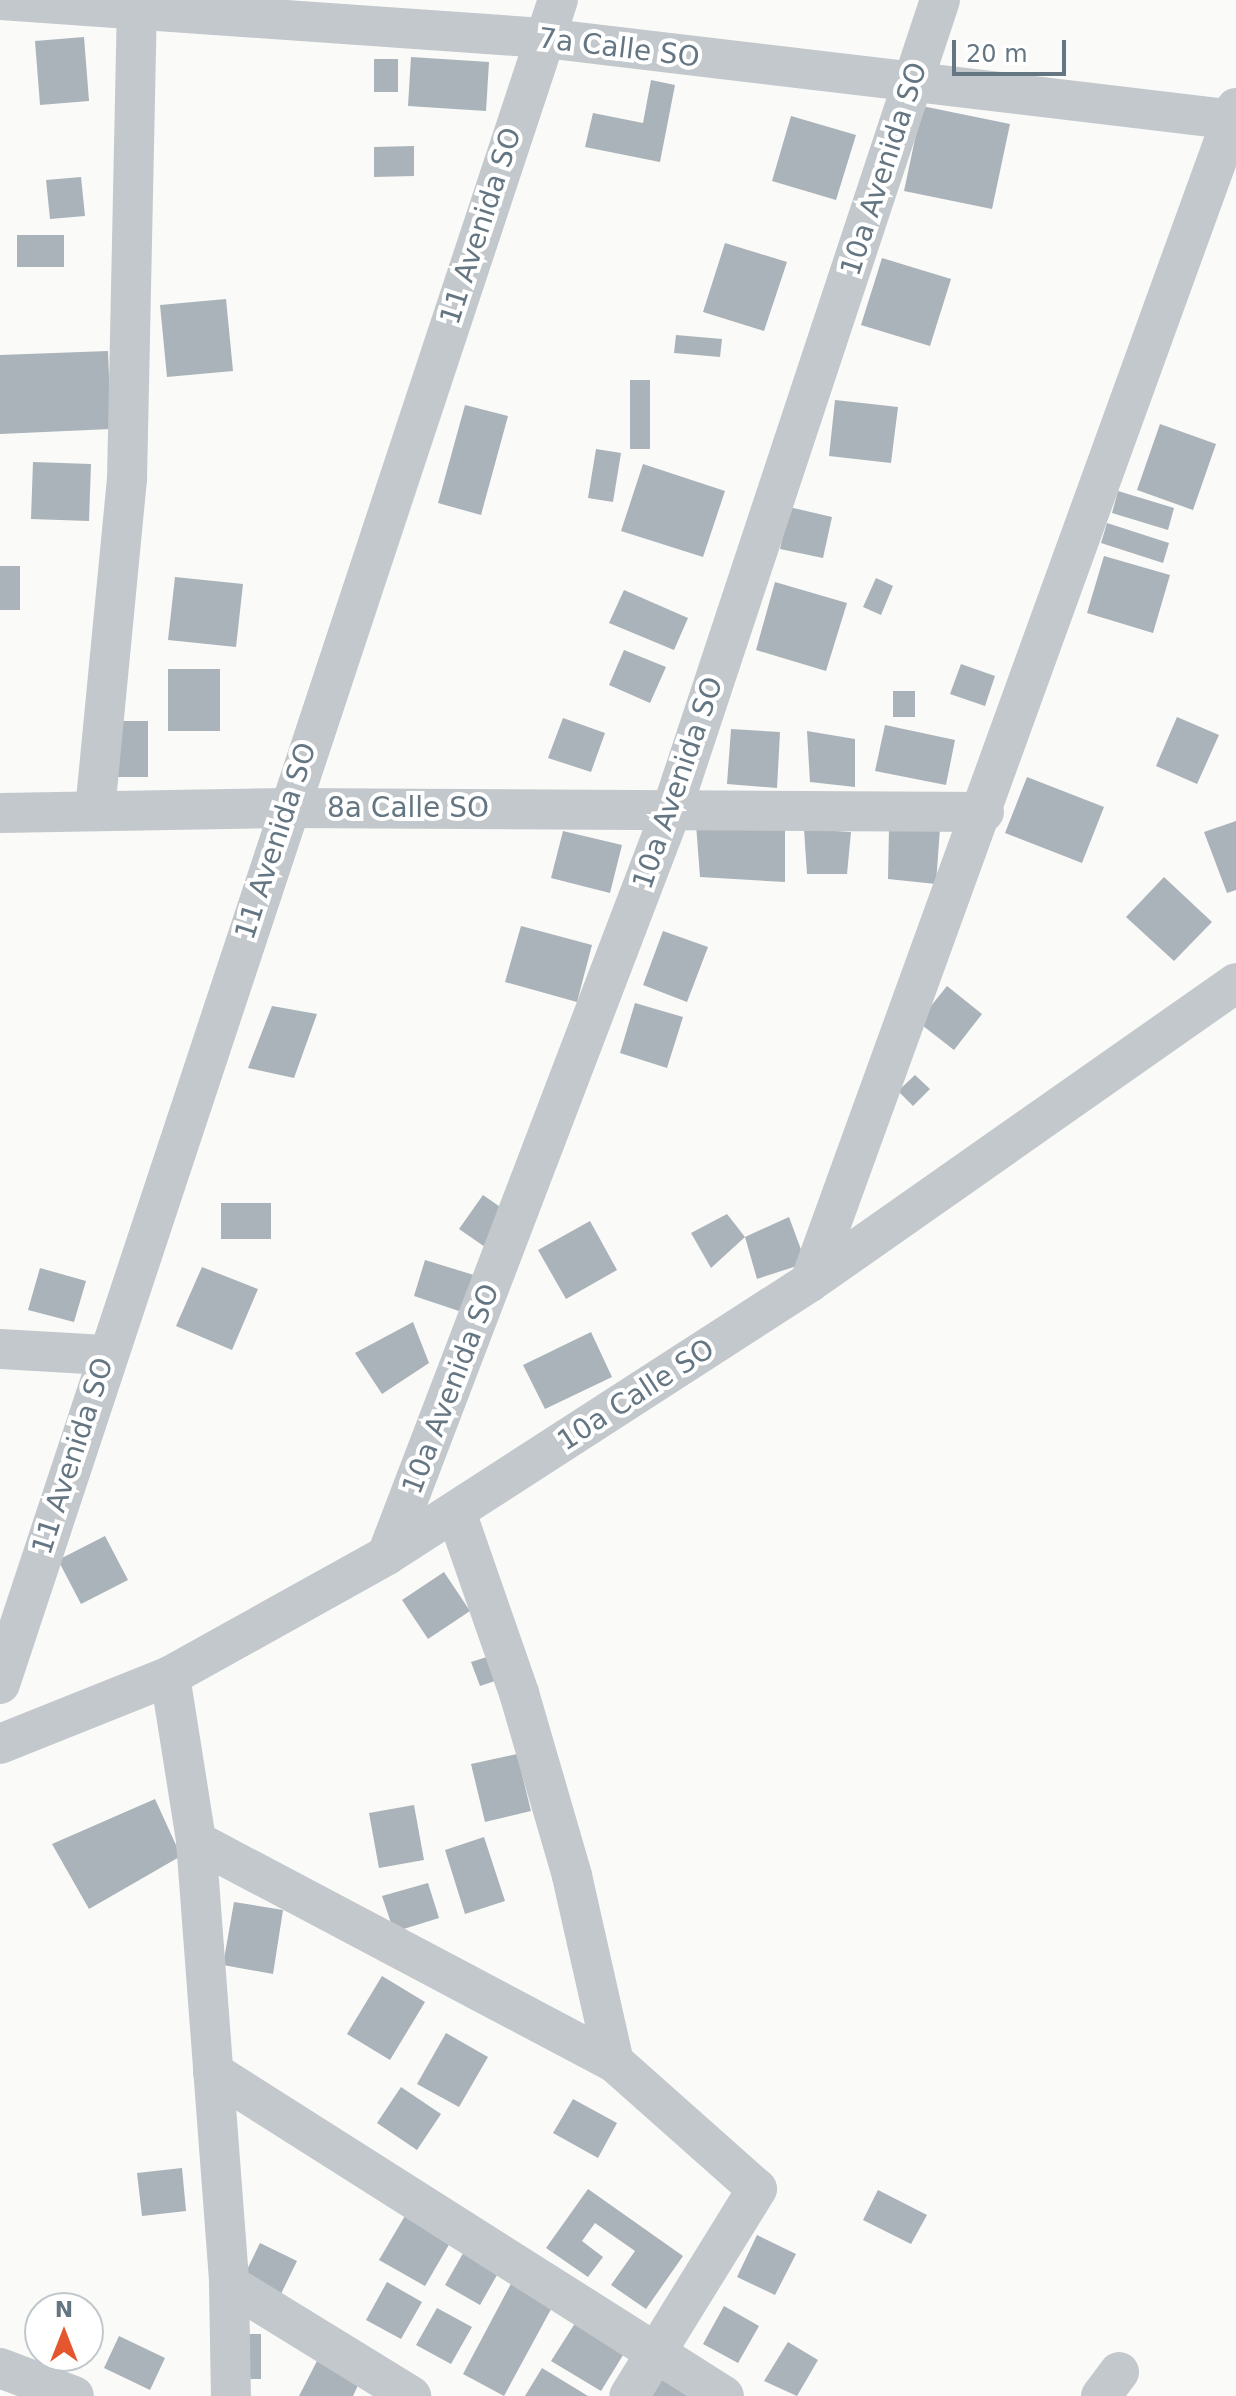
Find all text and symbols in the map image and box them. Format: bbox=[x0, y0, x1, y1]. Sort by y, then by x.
street label: 7a Calle SO bbox=[537, 21, 701, 75]
scale bar bbox=[956, 24, 1070, 74]
text: 20 m bbox=[966, 40, 1028, 68]
street label: 10a Avenida SO bbox=[834, 58, 934, 280]
street label: 11 Avenida SO bbox=[433, 123, 529, 329]
street label: 10a Avenida SO bbox=[626, 672, 730, 894]
street label: 11 Avenida SO bbox=[228, 738, 324, 944]
street label: 8a Calle SO bbox=[327, 791, 489, 825]
street label: 10a Avenida SO bbox=[396, 1279, 506, 1499]
street label: 10a Calle SO bbox=[551, 1332, 721, 1458]
street label: 11 Avenida SO bbox=[25, 1353, 121, 1559]
north arrow bbox=[24, 2292, 104, 2372]
text: N bbox=[55, 2297, 73, 2322]

